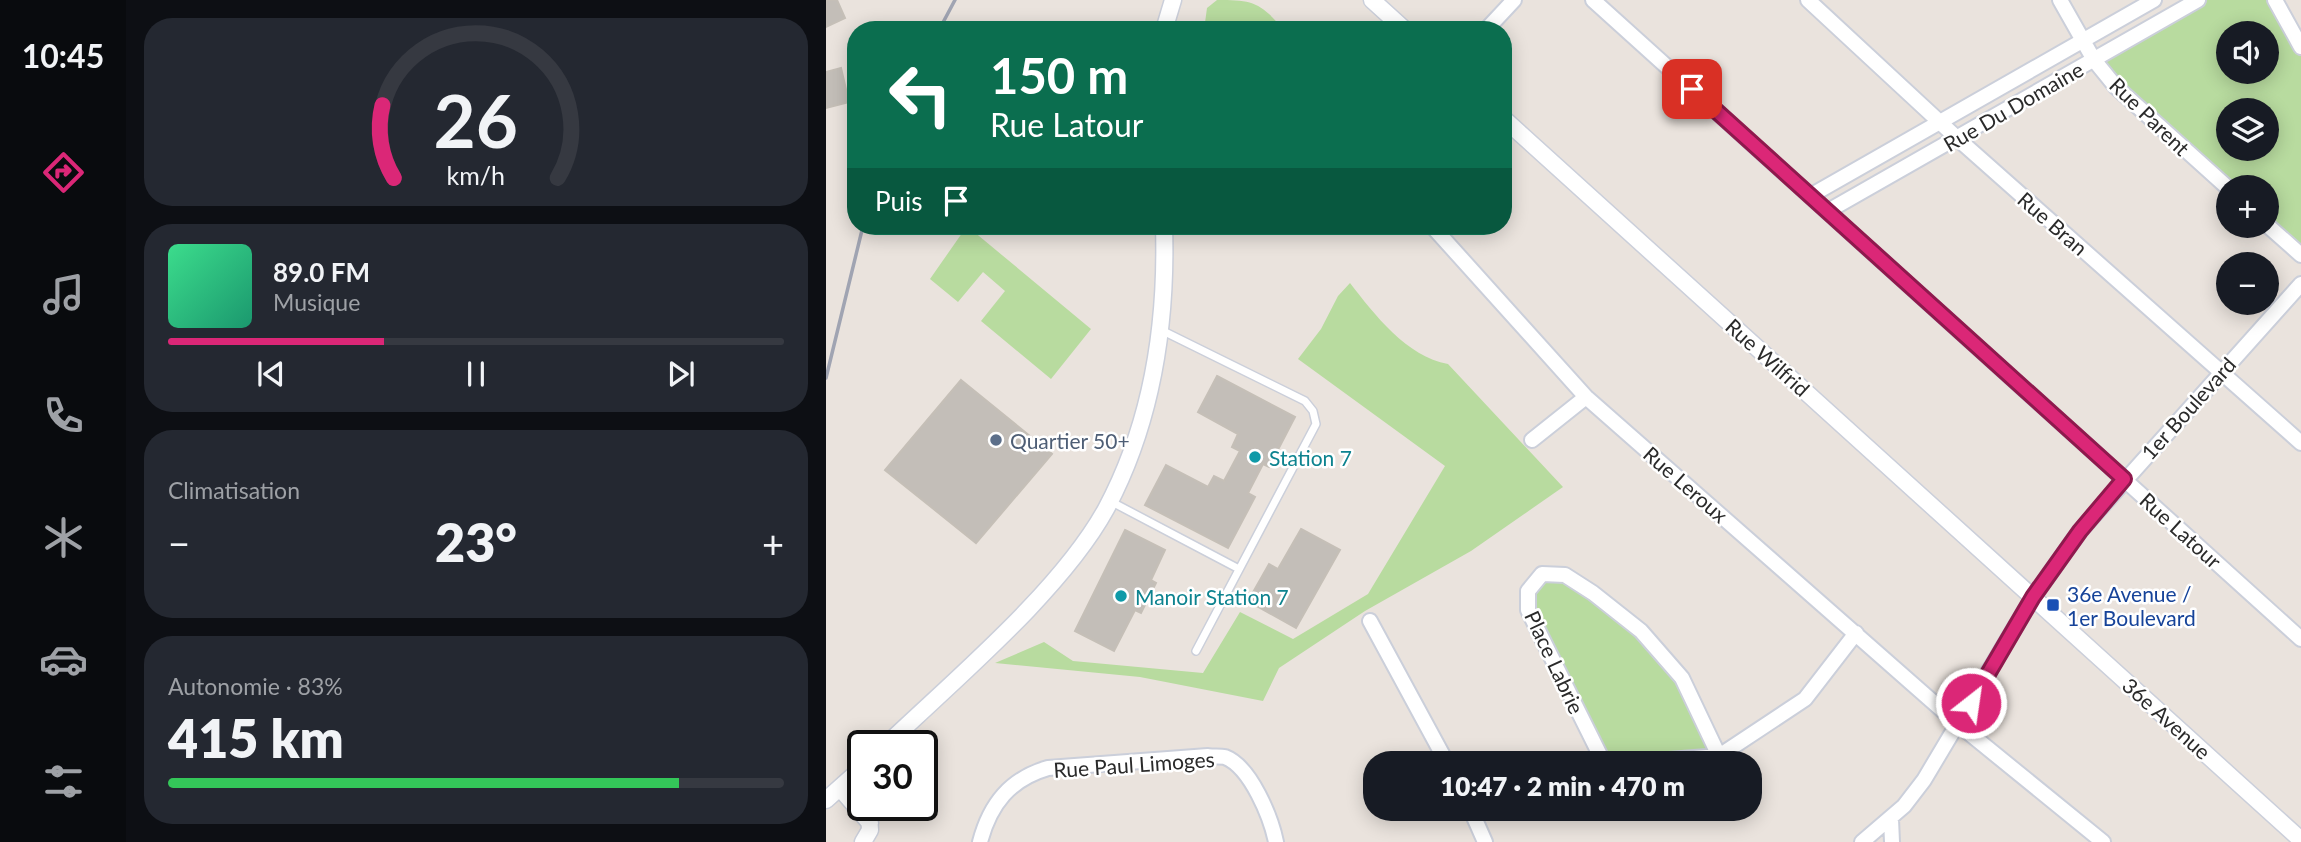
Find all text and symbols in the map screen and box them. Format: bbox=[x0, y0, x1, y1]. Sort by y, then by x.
map controls bbox=[2216, 21, 2279, 315]
button: sound bbox=[2216, 21, 2279, 84]
text: 10:45 bbox=[22, 36, 104, 75]
text: 150 m bbox=[990, 46, 1128, 104]
icon: left bbox=[875, 49, 966, 140]
street label: Rue Du Domaine bbox=[1939, 56, 2087, 156]
pin bbox=[1662, 59, 1722, 119]
icon: arrive bbox=[1673, 70, 1711, 108]
street label: Rue Parent bbox=[2105, 72, 2195, 160]
text: 26 bbox=[434, 76, 518, 164]
button: layers bbox=[2216, 98, 2279, 161]
text: Rue Latour bbox=[990, 105, 1143, 144]
icon: directions bbox=[39, 148, 88, 197]
text: km/h bbox=[447, 160, 505, 190]
button: + bbox=[2216, 175, 2279, 238]
icon: arrive bbox=[937, 182, 975, 220]
text: Puis bbox=[875, 185, 923, 217]
street label: Rue Bran bbox=[2013, 186, 2093, 260]
button: − bbox=[2216, 252, 2279, 315]
text: 89.0 FM bbox=[273, 256, 370, 288]
icon: music bbox=[39, 270, 88, 319]
text: Musique bbox=[273, 288, 360, 316]
street label: Rue Wilfrid bbox=[1721, 313, 1815, 401]
street label: 1er Boulevard bbox=[2136, 352, 2240, 464]
icon: previous bbox=[252, 355, 290, 393]
icon: pause bbox=[457, 355, 495, 393]
icon: next bbox=[662, 355, 700, 393]
icon: phone bbox=[39, 391, 88, 440]
place label: Quartier 50+ bbox=[1010, 428, 1130, 453]
marker: Quartier 50+ bbox=[988, 432, 1004, 448]
street label: Rue Leroux bbox=[1639, 441, 1734, 528]
place label: Station 7 bbox=[1269, 445, 1352, 470]
marker: Station 7 bbox=[1247, 449, 1263, 465]
text: Climatisation bbox=[168, 476, 300, 504]
street label: Rue Latour bbox=[2135, 487, 2227, 573]
text: 23° bbox=[435, 511, 517, 573]
icon: climate bbox=[39, 513, 88, 562]
text: − bbox=[168, 520, 190, 566]
text: + bbox=[762, 520, 784, 566]
place label: 36e Avenue / 1er Boulevard bbox=[2067, 581, 2196, 630]
place label: Manoir Station 7 bbox=[1135, 584, 1289, 609]
marker: Manoir Station 7 bbox=[1113, 588, 1129, 604]
marker: 36e Avenue / 1er Boulevard bbox=[2045, 597, 2061, 613]
street label: Place Labrie bbox=[1520, 606, 1590, 718]
icon: car bbox=[39, 635, 88, 684]
position arrow bbox=[1934, 666, 2008, 740]
text: Autonomie · 83% bbox=[168, 672, 343, 700]
street label: 36e Avenue bbox=[2118, 672, 2216, 764]
text: 415 km bbox=[168, 707, 344, 769]
speed limit sign: 30 bbox=[847, 730, 938, 821]
street label: Rue Paul Limoges bbox=[1053, 746, 1215, 782]
icon: filters bbox=[39, 757, 88, 806]
text: 10:47 · 2 min · 470 m bbox=[1440, 770, 1685, 802]

